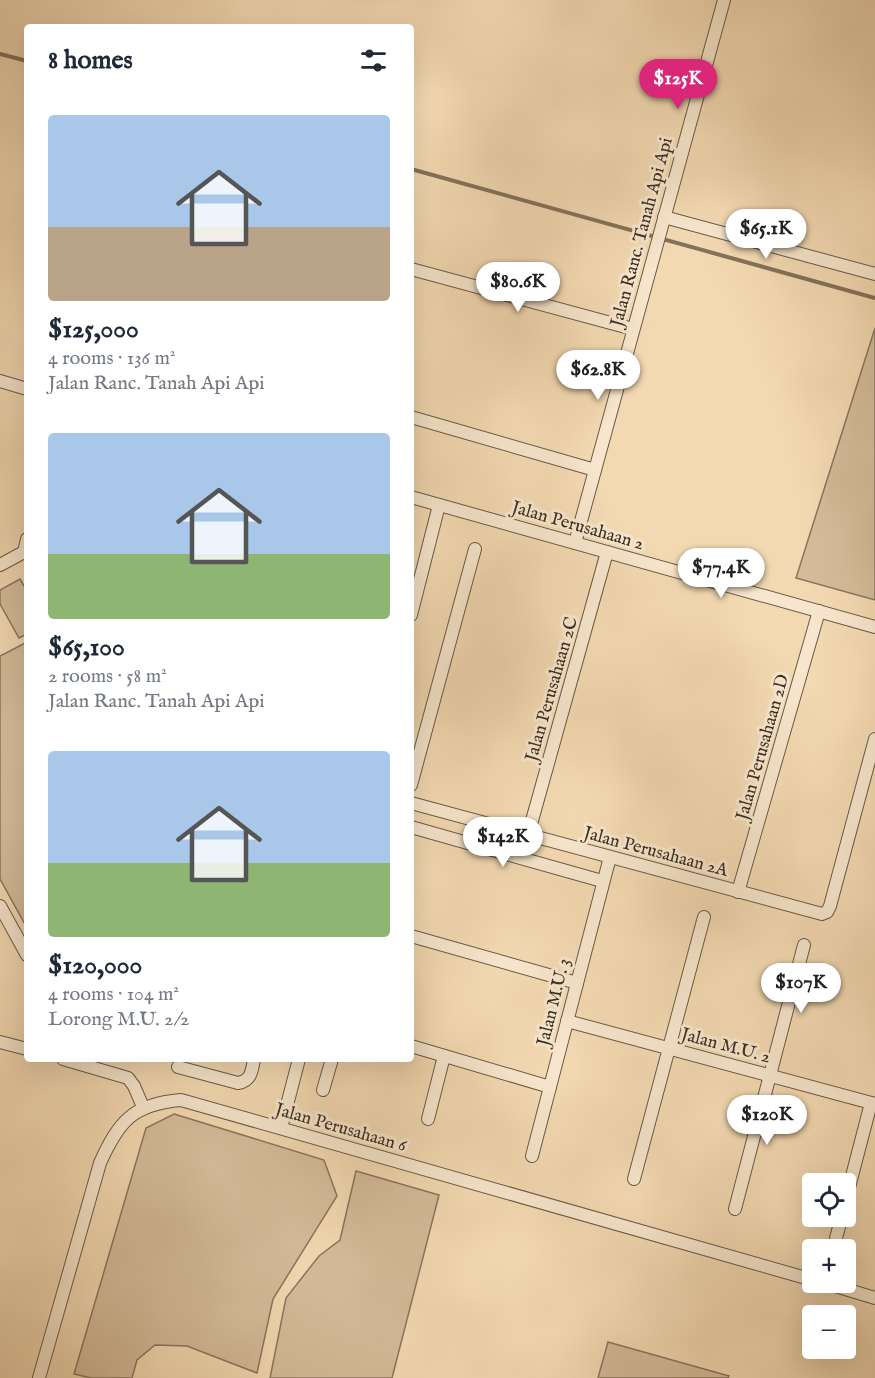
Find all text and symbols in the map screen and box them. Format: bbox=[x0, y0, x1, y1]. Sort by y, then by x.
text: 8 homes bbox=[48, 44, 133, 77]
icon: filters bbox=[357, 44, 390, 77]
pin: $125K bbox=[636, 59, 720, 110]
text: $125K bbox=[653, 66, 703, 91]
street label: Jalan Ranc. Tanah Api Api bbox=[606, 135, 679, 331]
icon: home bbox=[165, 154, 273, 262]
pin: $65.1K bbox=[717, 209, 815, 260]
text: $65.1K bbox=[740, 216, 792, 241]
pin: $80.6K bbox=[469, 262, 567, 313]
text: $80.6K bbox=[490, 269, 546, 294]
text: $125,000 bbox=[48, 313, 139, 346]
text: 4 rooms · 136 m² bbox=[48, 346, 175, 371]
pin: $62.8K bbox=[549, 350, 647, 401]
text: $62.8K bbox=[570, 357, 626, 382]
text: Jalan Ranc. Tanah Api Api bbox=[48, 371, 265, 396]
icon: home bbox=[165, 472, 273, 580]
street label: Jalan Perusahaan 2 bbox=[507, 496, 646, 556]
pin: $77.4K bbox=[672, 548, 770, 599]
text: $77.4K bbox=[692, 555, 750, 580]
street label: Jalan Perusahaan 2C bbox=[520, 614, 584, 766]
text: $65,100 bbox=[48, 631, 125, 664]
text: 2 rooms · 58 m² bbox=[48, 664, 167, 689]
street label: Jalan Perusahaan 2D bbox=[731, 672, 795, 825]
text: Jalan Ranc. Tanah Api Api bbox=[48, 689, 265, 714]
icon: home bbox=[165, 790, 273, 898]
pin: $142K bbox=[461, 817, 545, 868]
street label: Jalan Perusahaan 2A bbox=[579, 822, 731, 883]
text: $142K bbox=[477, 824, 529, 849]
text: $120,000 bbox=[48, 949, 142, 982]
street label: Jalan M.U. 3 bbox=[532, 956, 576, 1051]
pin: $107K bbox=[759, 963, 843, 1014]
text: $107K bbox=[775, 970, 827, 995]
text: 4 rooms · 104 m² bbox=[48, 982, 179, 1007]
text: Lorong M.U. 2/2 bbox=[48, 1007, 189, 1032]
street label: Jalan M.U. 2 bbox=[676, 1023, 773, 1069]
pin: $120K bbox=[725, 1095, 809, 1146]
street label: Jalan Perusahaan 6 bbox=[270, 1098, 409, 1158]
text: $120K bbox=[741, 1102, 793, 1127]
map controls bbox=[802, 1173, 856, 1359]
button: locate bbox=[802, 1173, 856, 1227]
button: + bbox=[802, 1239, 856, 1293]
button: − bbox=[802, 1305, 856, 1359]

